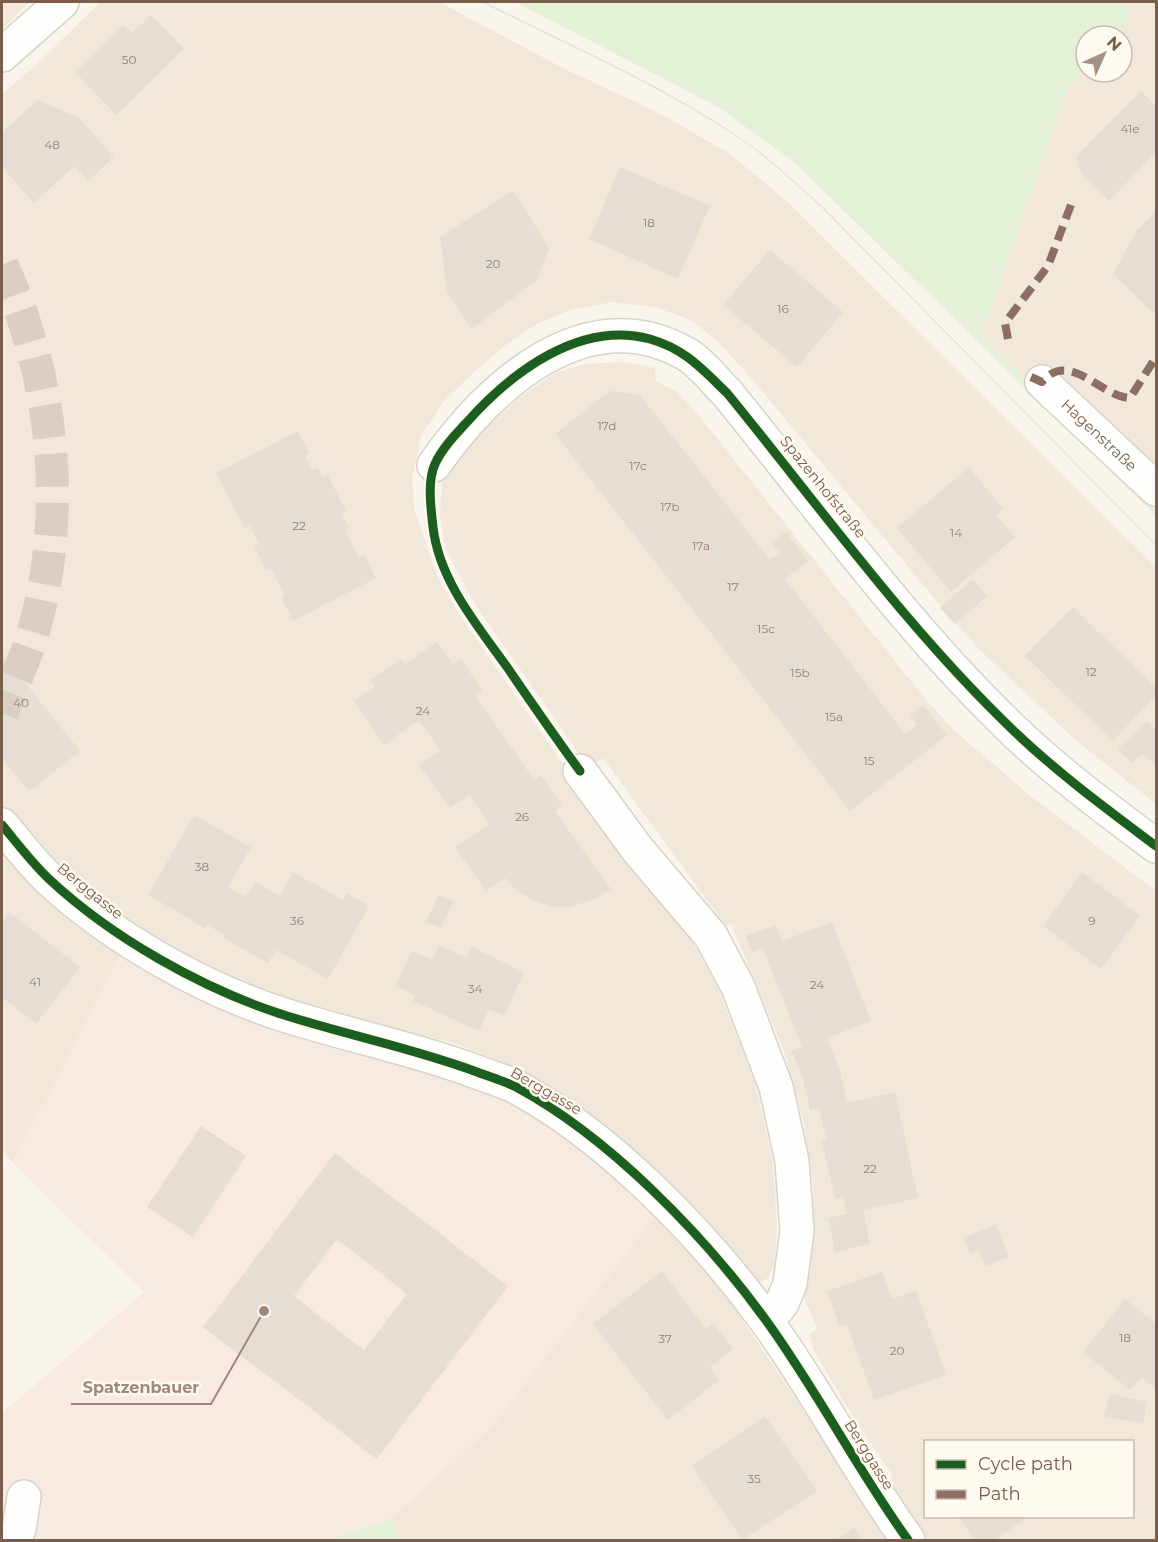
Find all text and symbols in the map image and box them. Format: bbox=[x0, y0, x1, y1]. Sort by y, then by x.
north arrow bbox=[1074, 24, 1134, 84]
text: N bbox=[1103, 32, 1126, 55]
house number: 50 bbox=[122, 52, 136, 67]
house number: 41e bbox=[1120, 121, 1140, 136]
house number: 48 bbox=[44, 137, 60, 152]
house number: 18 bbox=[643, 215, 655, 230]
house number: 20 bbox=[486, 256, 500, 271]
house number: 16 bbox=[777, 301, 789, 316]
street label: Hagenstraße bbox=[1057, 395, 1141, 475]
house number: 17d bbox=[598, 418, 616, 433]
street label: Spazenhofstraße bbox=[776, 432, 871, 542]
house number: 17c bbox=[629, 458, 647, 473]
house number: 17b bbox=[660, 499, 680, 514]
house number: 22 bbox=[292, 518, 306, 533]
house number: 14 bbox=[950, 525, 962, 540]
house number: 17a bbox=[692, 538, 710, 553]
house number: 17 bbox=[727, 579, 739, 594]
house number: 15c bbox=[757, 621, 775, 636]
house number: 12 bbox=[1085, 664, 1097, 679]
house number: 15b bbox=[790, 665, 810, 680]
house number: 40 bbox=[13, 695, 29, 710]
house number: 24 bbox=[416, 703, 430, 718]
house number: 15a bbox=[825, 709, 843, 724]
house number: 15 bbox=[863, 753, 875, 768]
house number: 26 bbox=[515, 809, 529, 824]
street label: Berggasse bbox=[54, 858, 127, 923]
house number: 38 bbox=[195, 859, 210, 874]
house number: 36 bbox=[290, 913, 304, 928]
house number: 9 bbox=[1088, 913, 1096, 928]
house number: 41 bbox=[29, 974, 41, 989]
house number: 24 bbox=[810, 977, 824, 992]
house number: 34 bbox=[468, 981, 482, 996]
street label: Berggasse bbox=[507, 1063, 585, 1119]
house number: 22 bbox=[863, 1161, 877, 1176]
house number: 18 bbox=[1119, 1330, 1131, 1345]
house number: 37 bbox=[658, 1331, 672, 1346]
house number: 20 bbox=[890, 1343, 904, 1358]
callout: Spatzenbauer bbox=[71, 1370, 211, 1404]
text: Spatzenbauer bbox=[83, 1378, 199, 1397]
street label: Berggasse bbox=[840, 1416, 898, 1493]
legend bbox=[924, 1440, 1134, 1518]
text: Cycle path bbox=[978, 1453, 1073, 1475]
house number: 35 bbox=[747, 1471, 761, 1486]
text: Path bbox=[978, 1483, 1021, 1505]

